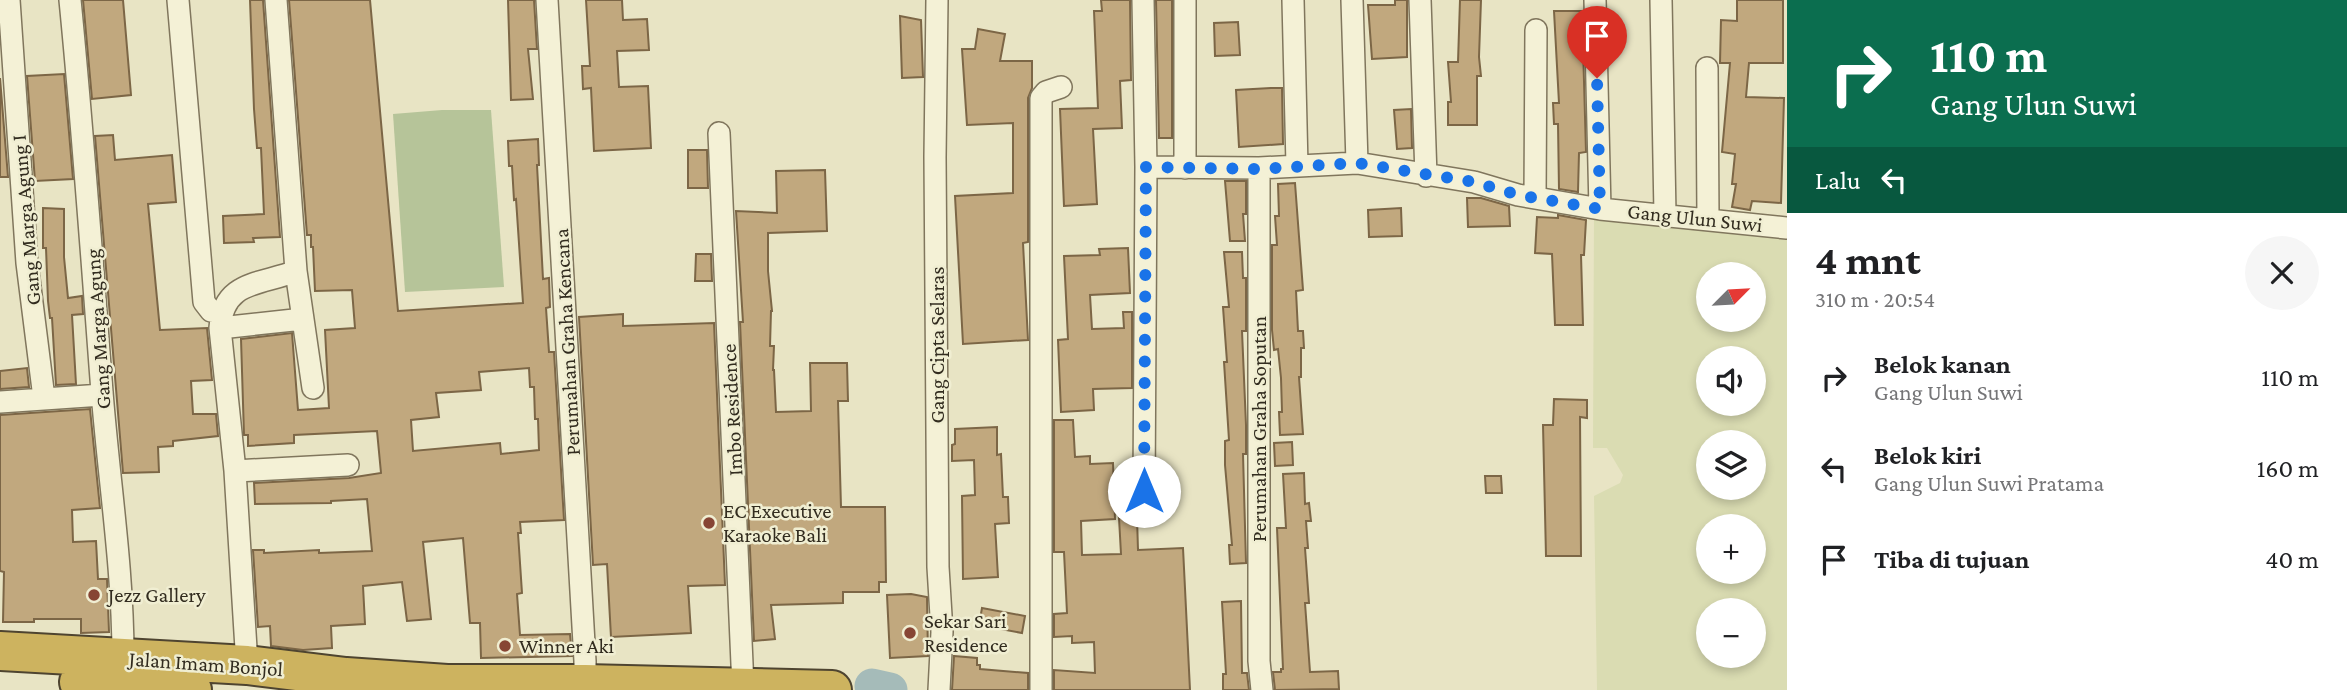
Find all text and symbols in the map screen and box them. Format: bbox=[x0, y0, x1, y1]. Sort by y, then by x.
pin bbox=[1567, 6, 1627, 78]
icon: arrive bbox=[1578, 17, 1616, 55]
icon: right bbox=[1815, 28, 1906, 119]
text: 110 m bbox=[1930, 28, 2047, 83]
text: Gang Ulun Suwi bbox=[1930, 86, 2137, 122]
street label: Gang Marga Agung I bbox=[7, 134, 45, 306]
icon: left bbox=[1875, 161, 1913, 199]
text: Lalu bbox=[1815, 166, 1861, 195]
street label: Gang Ulun Suwi bbox=[1626, 199, 1764, 237]
street label: Perumahan Graha Kencana bbox=[549, 227, 585, 456]
text: 4 mnt bbox=[1815, 236, 1921, 283]
button: close bbox=[2245, 236, 2319, 310]
street label: Gang Marga Agung bbox=[80, 248, 116, 410]
north arrow bbox=[1696, 262, 1766, 332]
map controls bbox=[1696, 262, 1766, 668]
street label: Gang Cipta Selaras bbox=[925, 266, 949, 424]
text: 310 m · 20:54 bbox=[1815, 286, 1935, 312]
street label: Perumahan Graha Soputan bbox=[1247, 316, 1271, 542]
street label: Imbo Residence bbox=[717, 343, 747, 477]
button: sound bbox=[1696, 346, 1766, 416]
text: Belok kanan bbox=[1874, 350, 2011, 379]
icon: right bbox=[1815, 359, 1853, 397]
text: 110 m bbox=[2261, 363, 2319, 392]
text: Gang Ulun Suwi bbox=[1874, 379, 2023, 405]
button: layers bbox=[1696, 430, 1766, 500]
text: Belok kiri bbox=[1874, 441, 1981, 470]
icon: left bbox=[1815, 450, 1853, 488]
position arrow bbox=[1107, 454, 1181, 528]
text: 160 m bbox=[2257, 454, 2319, 483]
text: Gang Ulun Suwi Pratama bbox=[1874, 470, 2104, 496]
place label: EC Executive Karaoke Bali bbox=[723, 499, 831, 547]
button: + bbox=[1696, 514, 1766, 584]
marker: EC Executive Karaoke Bali bbox=[701, 515, 717, 531]
icon: arrive bbox=[1815, 541, 1853, 579]
text: Tiba di tujuan bbox=[1874, 545, 2029, 574]
text: 40 m bbox=[2265, 545, 2319, 574]
place label: Jezz Gallery bbox=[106, 583, 206, 607]
marker: Jezz Gallery bbox=[86, 587, 102, 603]
button: − bbox=[1696, 598, 1766, 668]
place label: Sekar Sari Residence bbox=[924, 609, 1008, 657]
marker: Sekar Sari Residence bbox=[902, 625, 918, 641]
place label: Winner Aki bbox=[519, 634, 615, 658]
marker: Winner Aki bbox=[497, 638, 513, 654]
street label: Jalan Imam Bonjol bbox=[126, 647, 284, 681]

